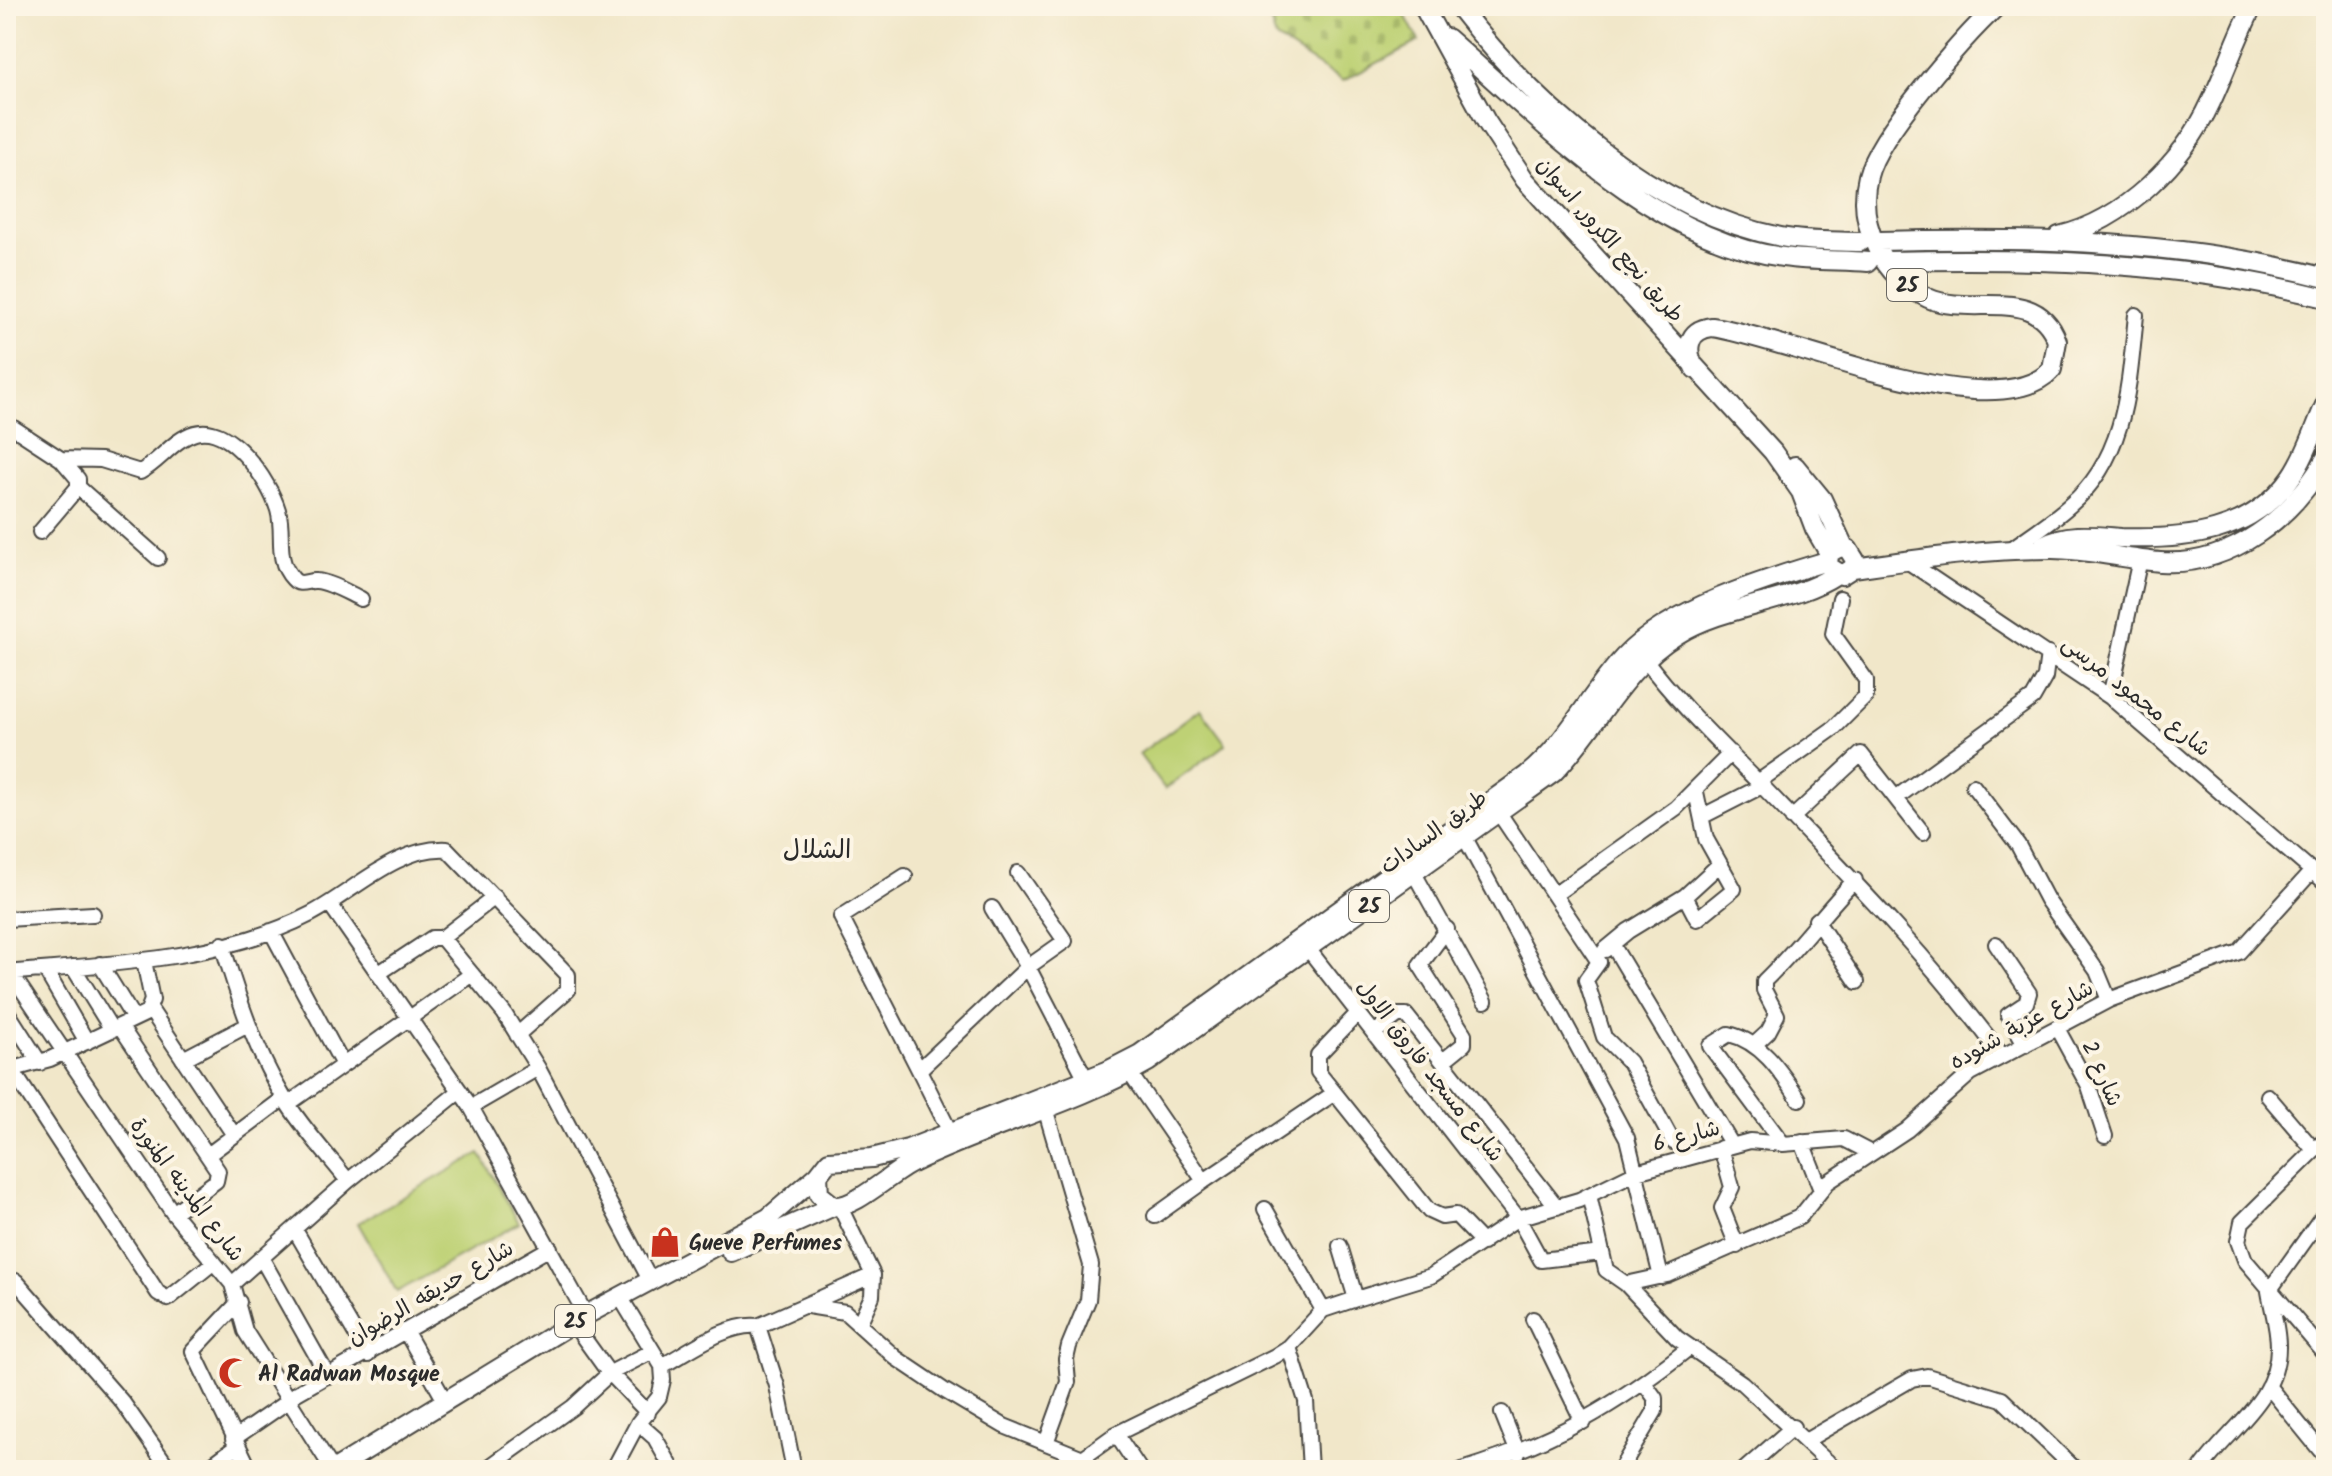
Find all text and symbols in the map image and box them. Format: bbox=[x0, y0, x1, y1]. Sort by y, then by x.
street label: طريق نجع الكرور, اسوان bbox=[1527, 150, 1692, 332]
road number: 25 bbox=[1887, 269, 1927, 301]
street label: شارع محمود مرسى bbox=[2053, 627, 2218, 767]
street label: طريق السادات bbox=[1373, 782, 1496, 884]
district label: الشلال bbox=[783, 830, 851, 872]
road number: 25 bbox=[1349, 890, 1389, 922]
street label: شارع عزبة شنوده bbox=[1944, 972, 2101, 1080]
street label: شارع مسجد فاروق الاول bbox=[1346, 973, 1512, 1170]
street label: شارع 2 bbox=[2071, 1035, 2131, 1113]
street label: شارع المدينه المنورة bbox=[120, 1111, 252, 1270]
street label: شارع 6 bbox=[1649, 1112, 1724, 1163]
shop icon: Gueve Perfumes bbox=[648, 1225, 682, 1259]
place label: Gueve Perfumes bbox=[689, 1227, 843, 1262]
street label: شارع حديقه الرضوان bbox=[341, 1232, 521, 1356]
road number: 25 bbox=[555, 1305, 595, 1337]
mosque icon: Al Radwan Mosque bbox=[217, 1356, 251, 1390]
place label: Al Radwan Mosque bbox=[258, 1358, 440, 1393]

